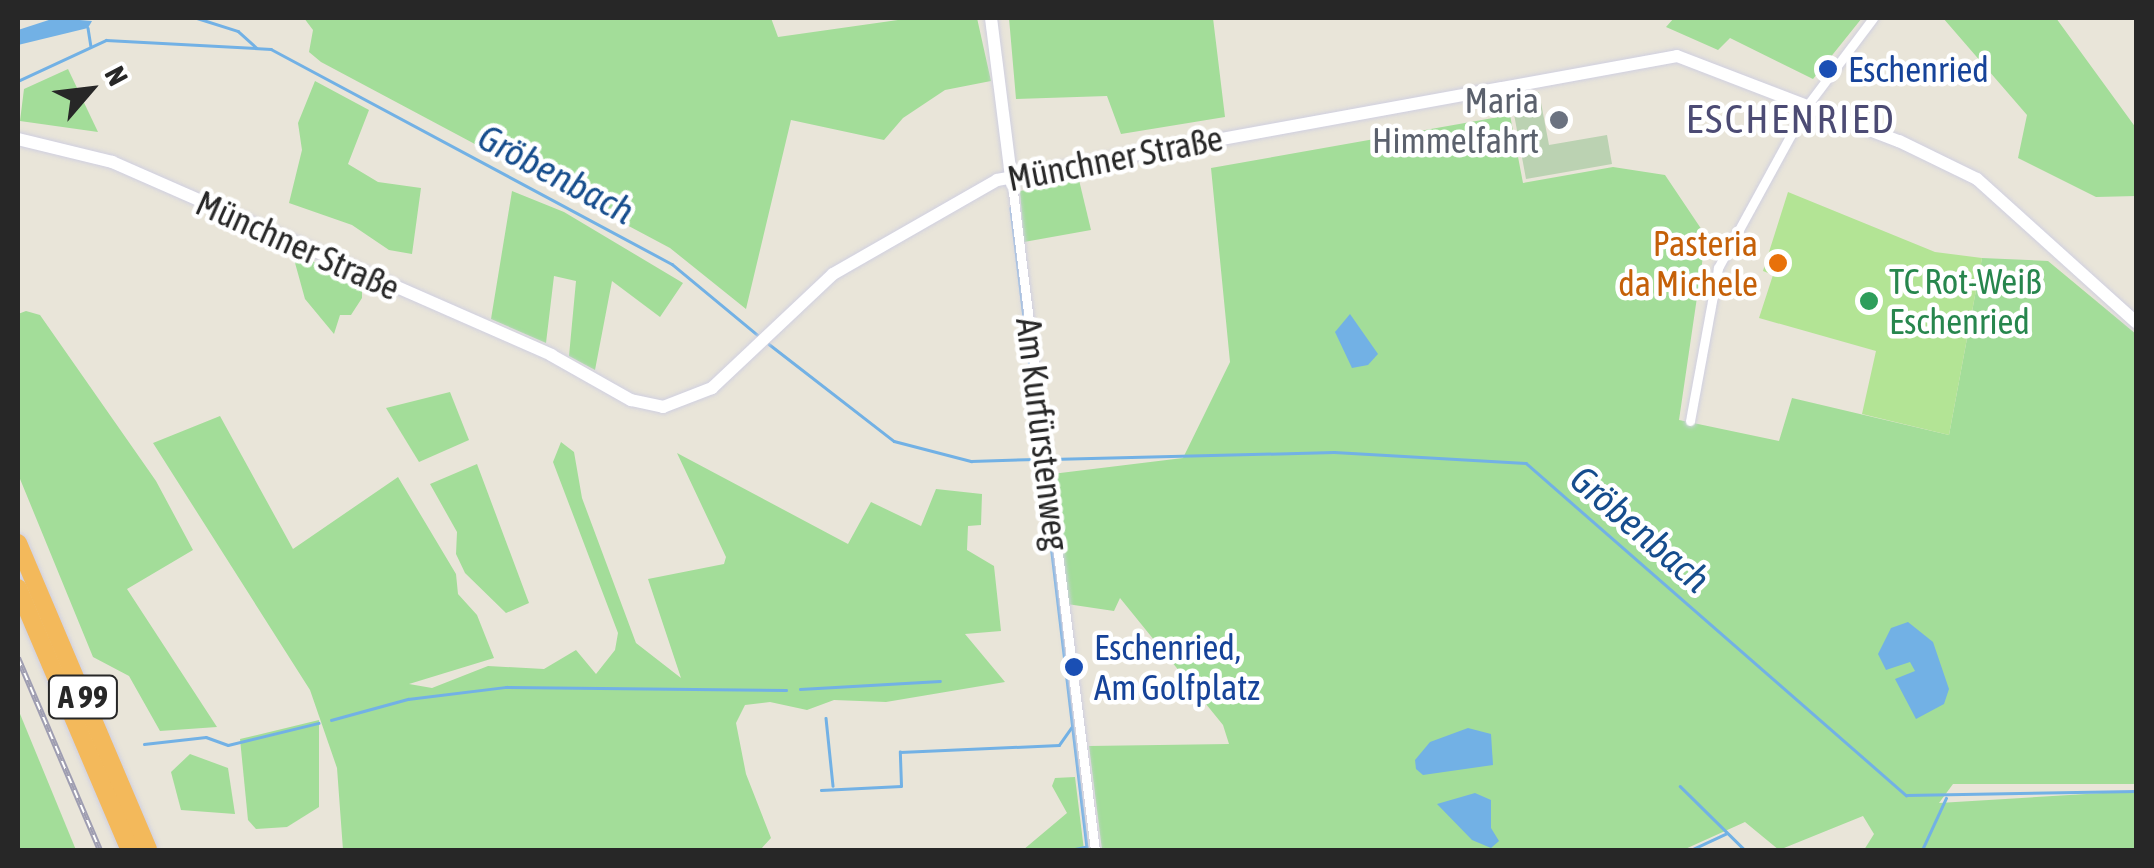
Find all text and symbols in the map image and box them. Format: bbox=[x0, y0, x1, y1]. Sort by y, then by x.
north arrow bbox=[40, 40, 140, 140]
place label: Eschenried bbox=[1848, 48, 1989, 90]
marker: Eschenried bbox=[1817, 58, 1839, 80]
text: N bbox=[98, 61, 134, 91]
place label: Maria Himmelfahrt bbox=[1372, 79, 1539, 161]
district label: ESCHENRIED bbox=[1686, 95, 1896, 143]
marker: Maria Himmelfahrt bbox=[1548, 109, 1570, 131]
water label: Gröbenbach bbox=[470, 114, 642, 234]
street label: Münchner Straße bbox=[1004, 117, 1226, 199]
street label: Münchner Straße bbox=[190, 181, 406, 309]
place label: Pasteria da Michele bbox=[1618, 222, 1758, 304]
marker: Pasteria da Michele bbox=[1767, 252, 1789, 274]
place label: TC Rot-Weiß Eschenried bbox=[1889, 260, 2042, 342]
marker: TC Rot-Weiß Eschenried bbox=[1858, 290, 1880, 312]
street label: Am Kurfürstenweg bbox=[1008, 315, 1078, 553]
water label: Gröbenbach bbox=[1561, 456, 1719, 602]
place label: Eschenried, Am Golfplatz bbox=[1094, 626, 1260, 708]
marker: Eschenried, Am Golfplatz bbox=[1063, 656, 1085, 678]
road number: A 99 bbox=[46, 670, 120, 724]

